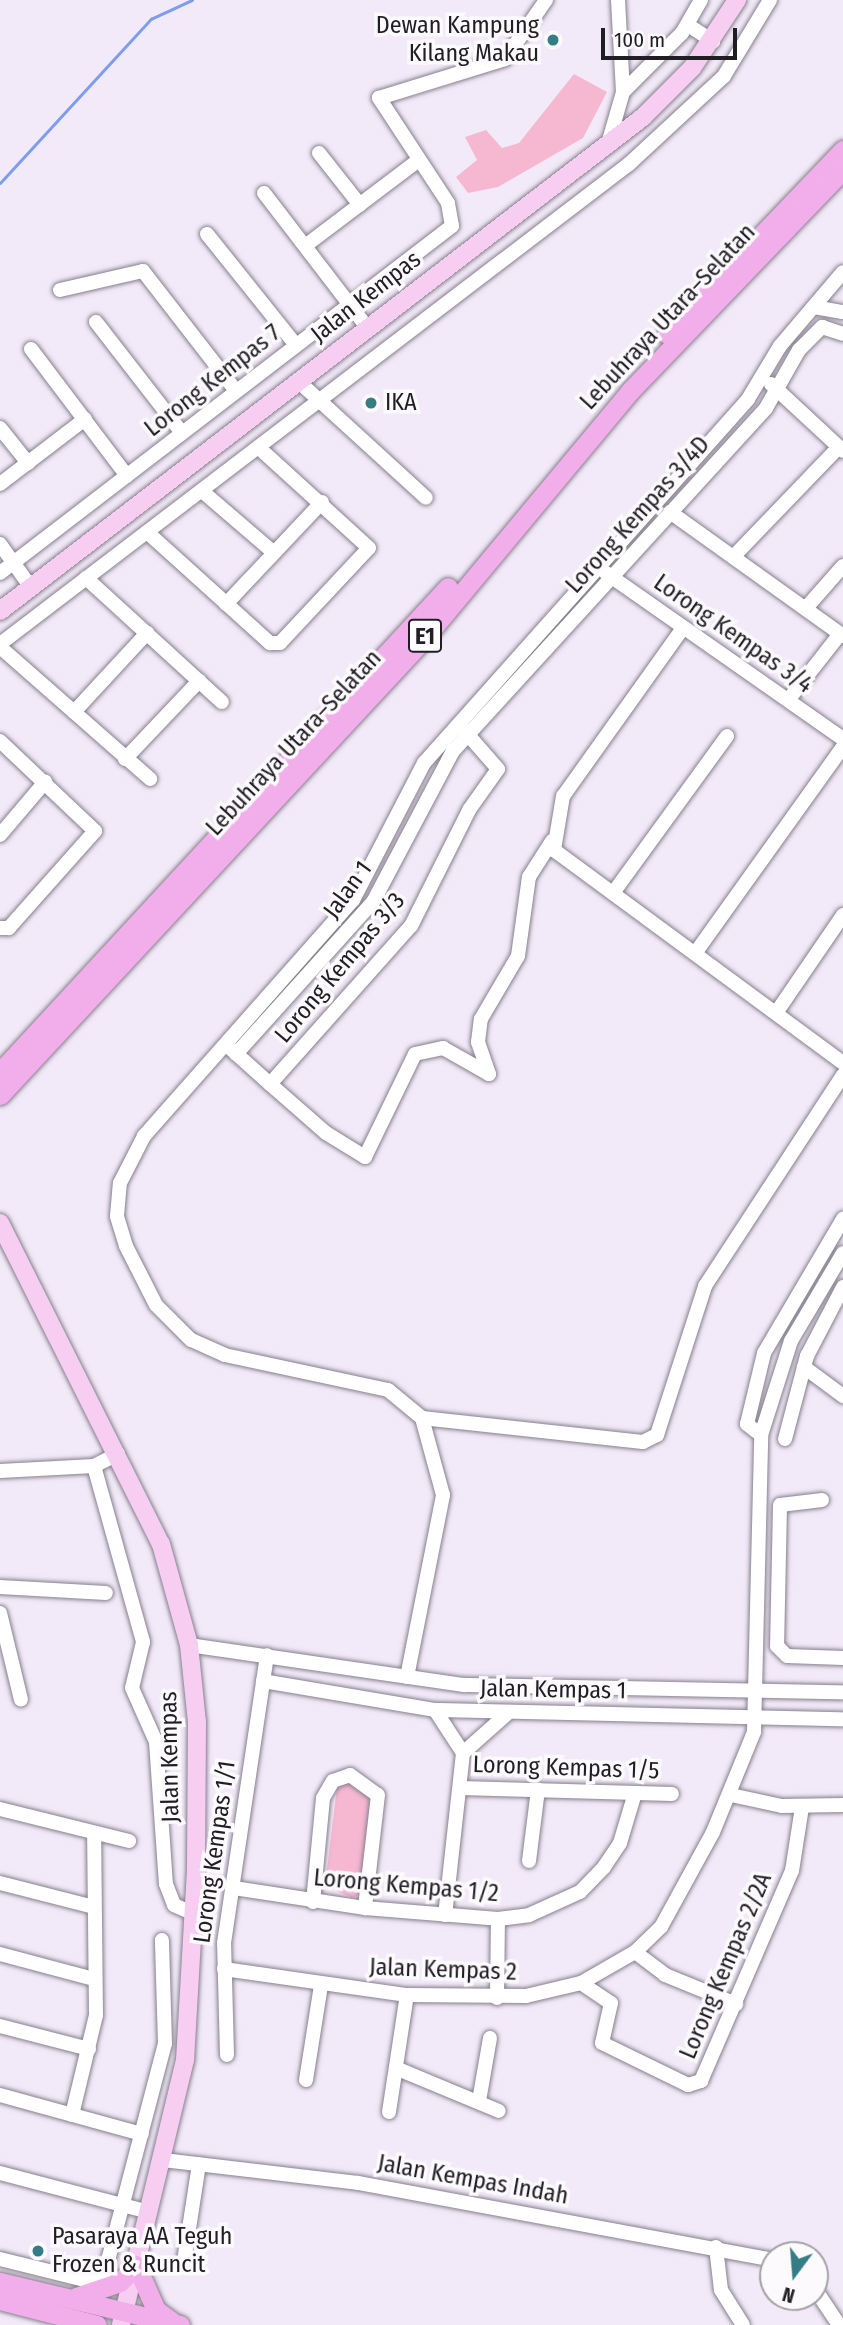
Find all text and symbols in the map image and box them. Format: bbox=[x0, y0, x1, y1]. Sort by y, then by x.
place label: Dewan Kampung Kilang Makau bbox=[376, 12, 539, 68]
scale bar bbox=[605, 14, 742, 58]
text: 100 m bbox=[614, 27, 665, 53]
marker: Dewan Kampung Kilang Makau bbox=[545, 32, 561, 48]
street label: Lebuhraya Utara–Selatan bbox=[574, 218, 762, 416]
street label: Jalan Kempas bbox=[305, 245, 427, 349]
street label: Lorong Kempas 7 bbox=[139, 319, 287, 443]
place label: IKA bbox=[385, 389, 417, 417]
marker: IKA bbox=[363, 395, 379, 411]
street label: Lorong Kempas 3/4D bbox=[560, 431, 716, 599]
street label: Lorong Kempas 3/4 bbox=[648, 568, 818, 700]
road number: E1 bbox=[408, 616, 442, 656]
street label: Lebuhraya Utara–Selatan bbox=[200, 644, 388, 842]
street label: Jalan 1 bbox=[318, 856, 378, 924]
street label: Lorong Kempas 3/3 bbox=[269, 887, 411, 1049]
street label: Jalan Kempas 1 bbox=[480, 1674, 626, 1706]
street label: Jalan Kempas bbox=[154, 1691, 186, 1823]
street label: Lorong Kempas 1/5 bbox=[472, 1750, 660, 1786]
street label: Lorong Kempas 1/1 bbox=[188, 1759, 242, 1945]
street label: Lorong Kempas 1/2 bbox=[312, 1864, 500, 1908]
street label: Lorong Kempas 2/2A bbox=[674, 1869, 778, 2063]
street label: Jalan Kempas 2 bbox=[369, 1953, 517, 1987]
street label: Jalan Kempas Indah bbox=[375, 2149, 571, 2211]
place label: Pasaraya AA Teguh Frozen & Runcit bbox=[52, 2223, 232, 2279]
north arrow bbox=[759, 2241, 829, 2311]
marker: Pasaraya AA Teguh Frozen & Runcit bbox=[30, 2243, 46, 2259]
text: N bbox=[780, 2282, 797, 2307]

